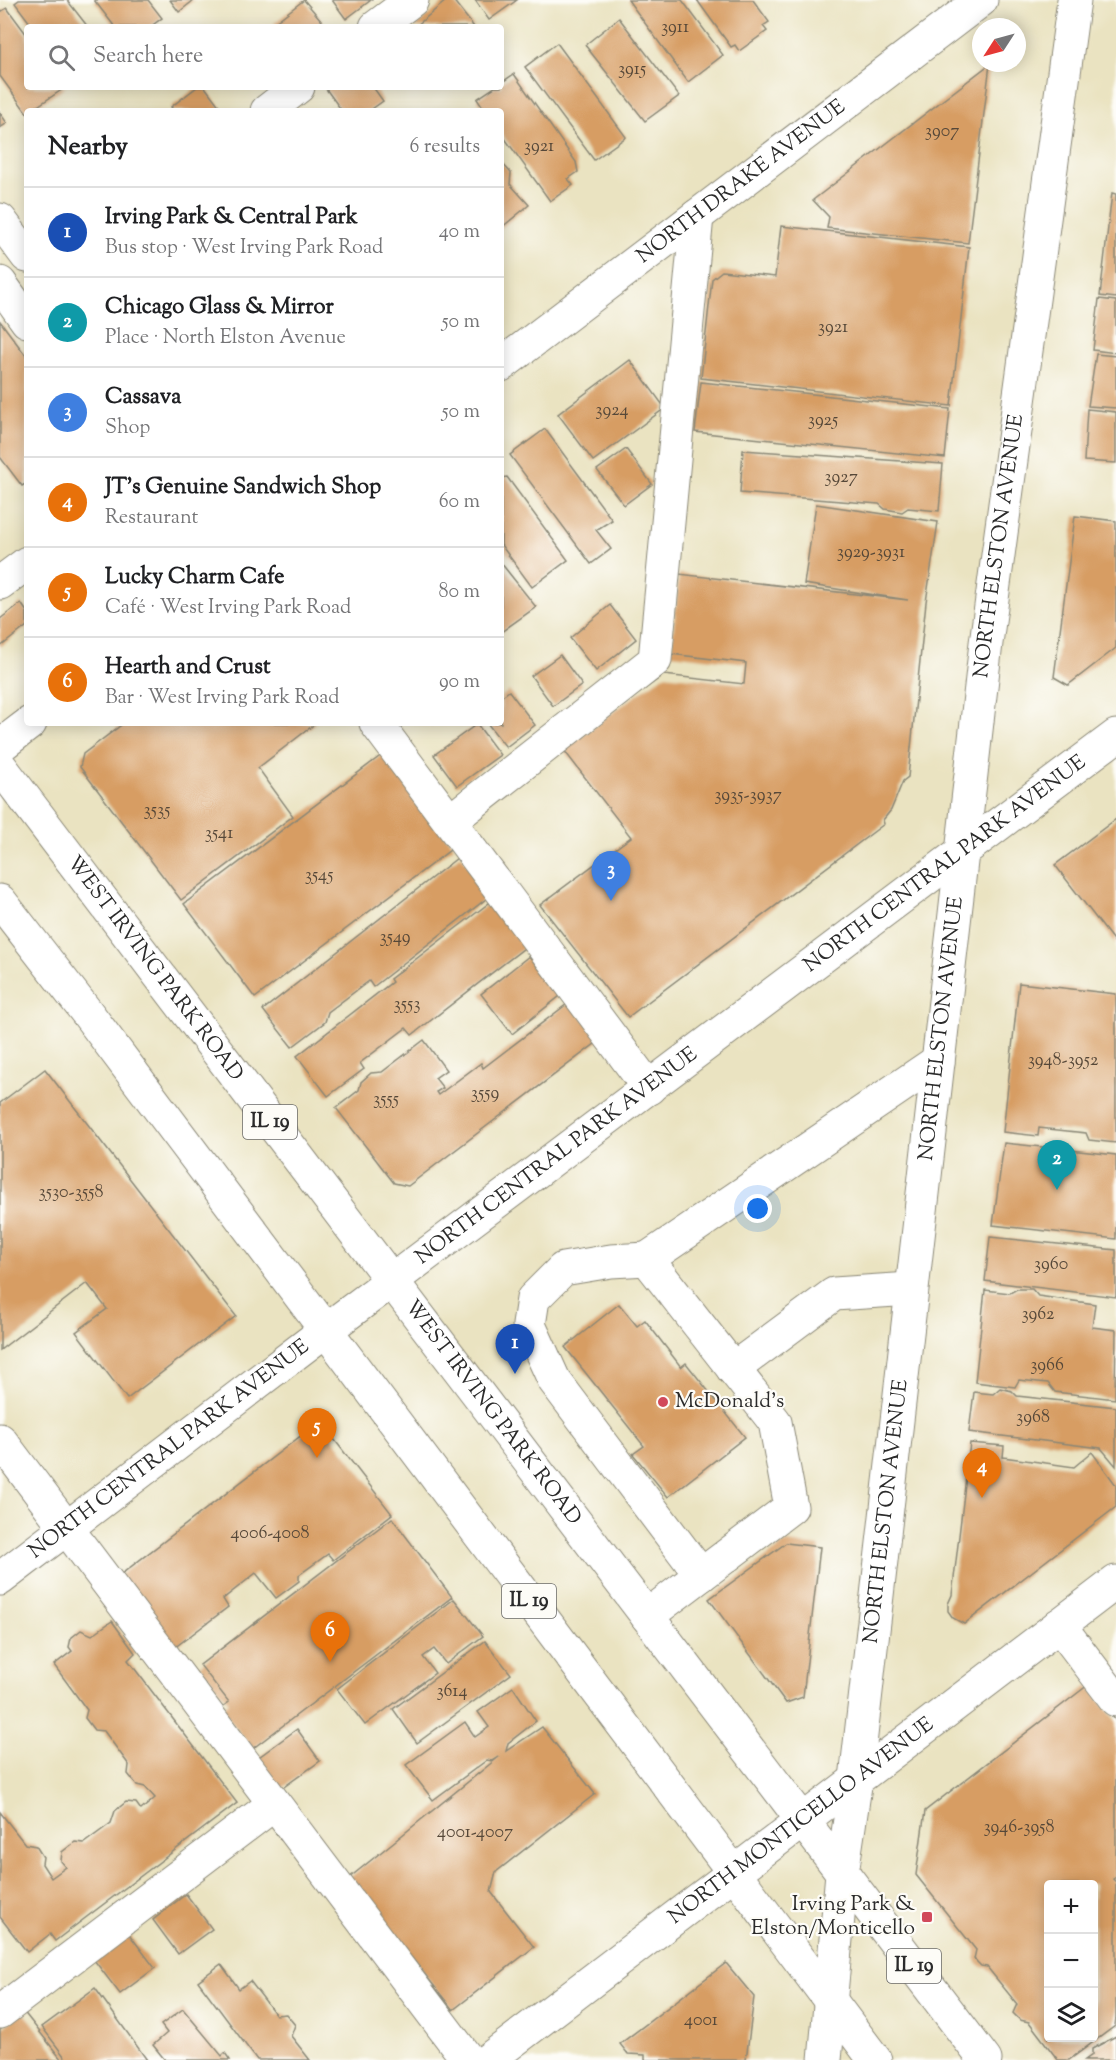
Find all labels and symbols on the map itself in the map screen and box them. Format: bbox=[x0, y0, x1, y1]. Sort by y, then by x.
house number: 3911 bbox=[661, 15, 689, 41]
north arrow bbox=[972, 18, 1026, 72]
house number: 3915 bbox=[618, 57, 646, 83]
street label: NORTH DRAKE AVENUE bbox=[631, 93, 852, 271]
house number: 3907 bbox=[925, 119, 959, 145]
house number: 3921 bbox=[524, 134, 554, 160]
house number: 3921 bbox=[818, 315, 848, 341]
house number: 3924 bbox=[595, 398, 629, 424]
house number: 3925 bbox=[808, 408, 838, 434]
street label: NORTH ELSTON AVENUE bbox=[967, 412, 1032, 680]
house number: 3927 bbox=[824, 465, 858, 491]
house number: 3929-3931 bbox=[837, 540, 905, 566]
street label: NORTH CENTRAL PARK AVENUE bbox=[798, 748, 1093, 980]
house number: 3935-3937 bbox=[714, 783, 782, 809]
house number: 3535 bbox=[144, 798, 170, 824]
house number: 3541 bbox=[205, 821, 233, 847]
street label: WEST IRVING PARK ROAD bbox=[59, 850, 250, 1088]
pin: 3 bbox=[592, 852, 630, 901]
house number: 3545 bbox=[305, 863, 333, 889]
street label: NORTH ELSTON AVENUE bbox=[912, 895, 972, 1162]
house number: 3549 bbox=[379, 925, 411, 951]
house number: 3553 bbox=[393, 992, 421, 1018]
street label: NORTH CENTRAL PARK AVENUE bbox=[409, 1040, 704, 1273]
house number: 3948-3952 bbox=[1028, 1048, 1099, 1074]
house number: 3559 bbox=[471, 1081, 499, 1107]
house number: 3555 bbox=[373, 1087, 399, 1113]
road number: IL 19 bbox=[243, 1105, 297, 1139]
pin: 2 bbox=[1038, 1140, 1076, 1190]
house number: 3530-3558 bbox=[39, 1180, 103, 1206]
your location bbox=[743, 1194, 772, 1223]
house number: 3960 bbox=[1034, 1252, 1068, 1278]
street label: WEST IRVING PARK ROAD bbox=[397, 1294, 588, 1532]
house number: 3962 bbox=[1021, 1302, 1055, 1328]
pin: 1 bbox=[496, 1324, 534, 1374]
street label: NORTH CENTRAL PARK AVENUE bbox=[23, 1332, 316, 1567]
house number: 3966 bbox=[1030, 1353, 1064, 1379]
street label: NORTH ELSTON AVENUE bbox=[857, 1378, 917, 1645]
place label: McDonald's bbox=[675, 1387, 784, 1417]
marker: McDonald's bbox=[656, 1395, 670, 1409]
house number: 3968 bbox=[1016, 1405, 1050, 1431]
pin: 5 bbox=[298, 1408, 336, 1458]
pin: 4 bbox=[962, 1448, 1002, 1498]
house number: 4006-4008 bbox=[230, 1521, 310, 1547]
road number: IL 19 bbox=[502, 1584, 556, 1618]
pin: 6 bbox=[310, 1612, 350, 1662]
house number: 3614 bbox=[436, 1679, 468, 1705]
street label: NORTH MONTICELLO AVENUE bbox=[663, 1710, 941, 1932]
house number: 3946-3958 bbox=[983, 1815, 1055, 1841]
house number: 4001-4007 bbox=[437, 1820, 513, 1846]
place label: Irving Park & Elston/Monticello bbox=[751, 1890, 915, 1944]
marker: Irving Park & Elston/Monticello bbox=[920, 1910, 934, 1924]
road number: IL 19 bbox=[887, 1949, 941, 1983]
house number: 4001 bbox=[684, 2008, 718, 2034]

